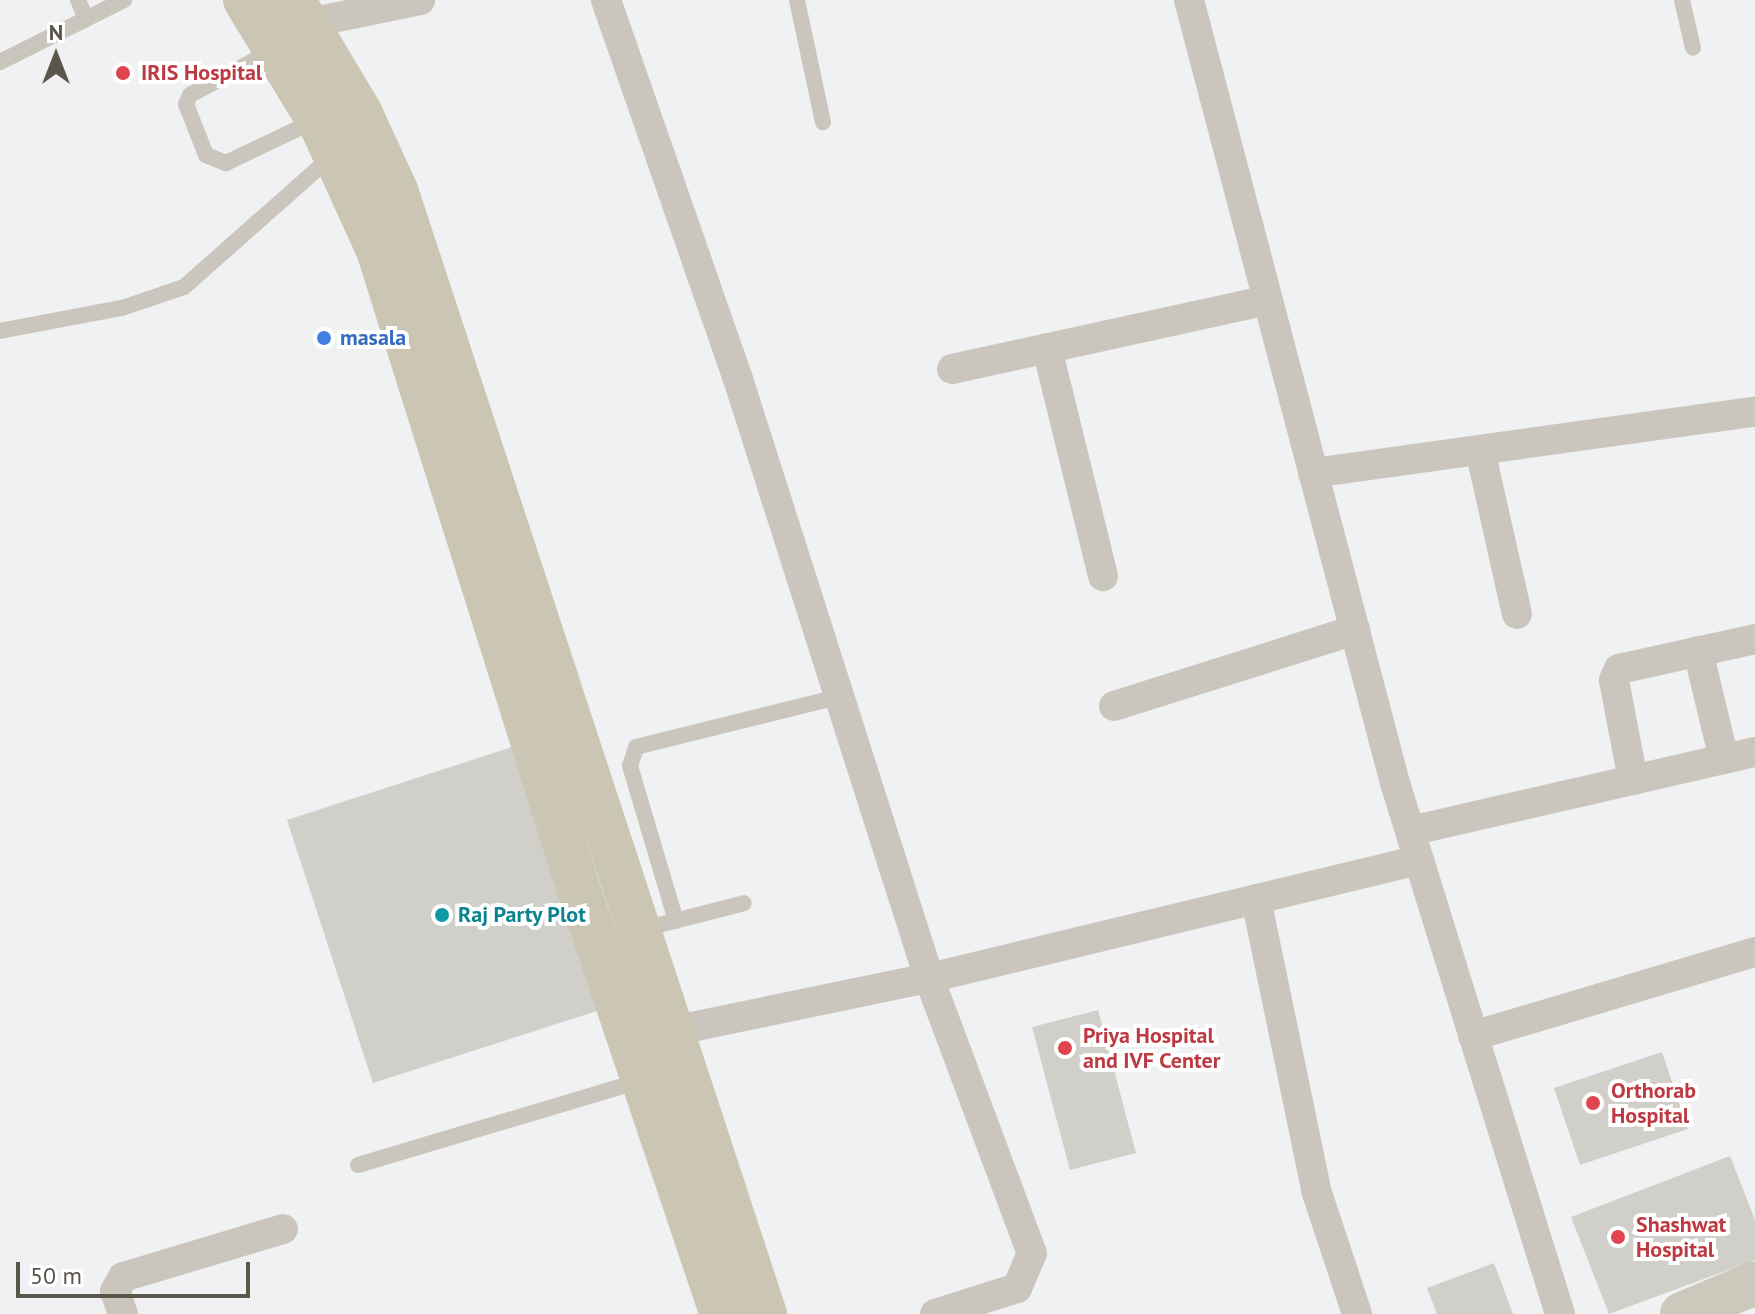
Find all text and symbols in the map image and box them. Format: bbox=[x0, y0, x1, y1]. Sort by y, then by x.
north arrow bbox=[16, 16, 96, 96]
text: N bbox=[49, 18, 63, 46]
place label: IRIS Hospital bbox=[141, 60, 262, 86]
marker: IRIS Hospital bbox=[112, 62, 134, 84]
place label: masala bbox=[340, 325, 406, 351]
marker: masala bbox=[315, 329, 333, 347]
place label: Raj Party Plot bbox=[458, 902, 587, 928]
marker: Raj Party Plot bbox=[433, 906, 451, 924]
place label: Priya Hospital and IVF Center bbox=[1083, 1022, 1221, 1074]
marker: Priya Hospital and IVF Center bbox=[1054, 1037, 1076, 1059]
place label: Orthorab Hospital bbox=[1611, 1077, 1696, 1128]
marker: Orthorab Hospital bbox=[1582, 1092, 1604, 1114]
place label: Shashwat Hospital bbox=[1636, 1211, 1726, 1262]
marker: Shashwat Hospital bbox=[1607, 1226, 1629, 1248]
scale bar bbox=[20, 1246, 254, 1296]
text: 50 m bbox=[30, 1260, 82, 1291]

